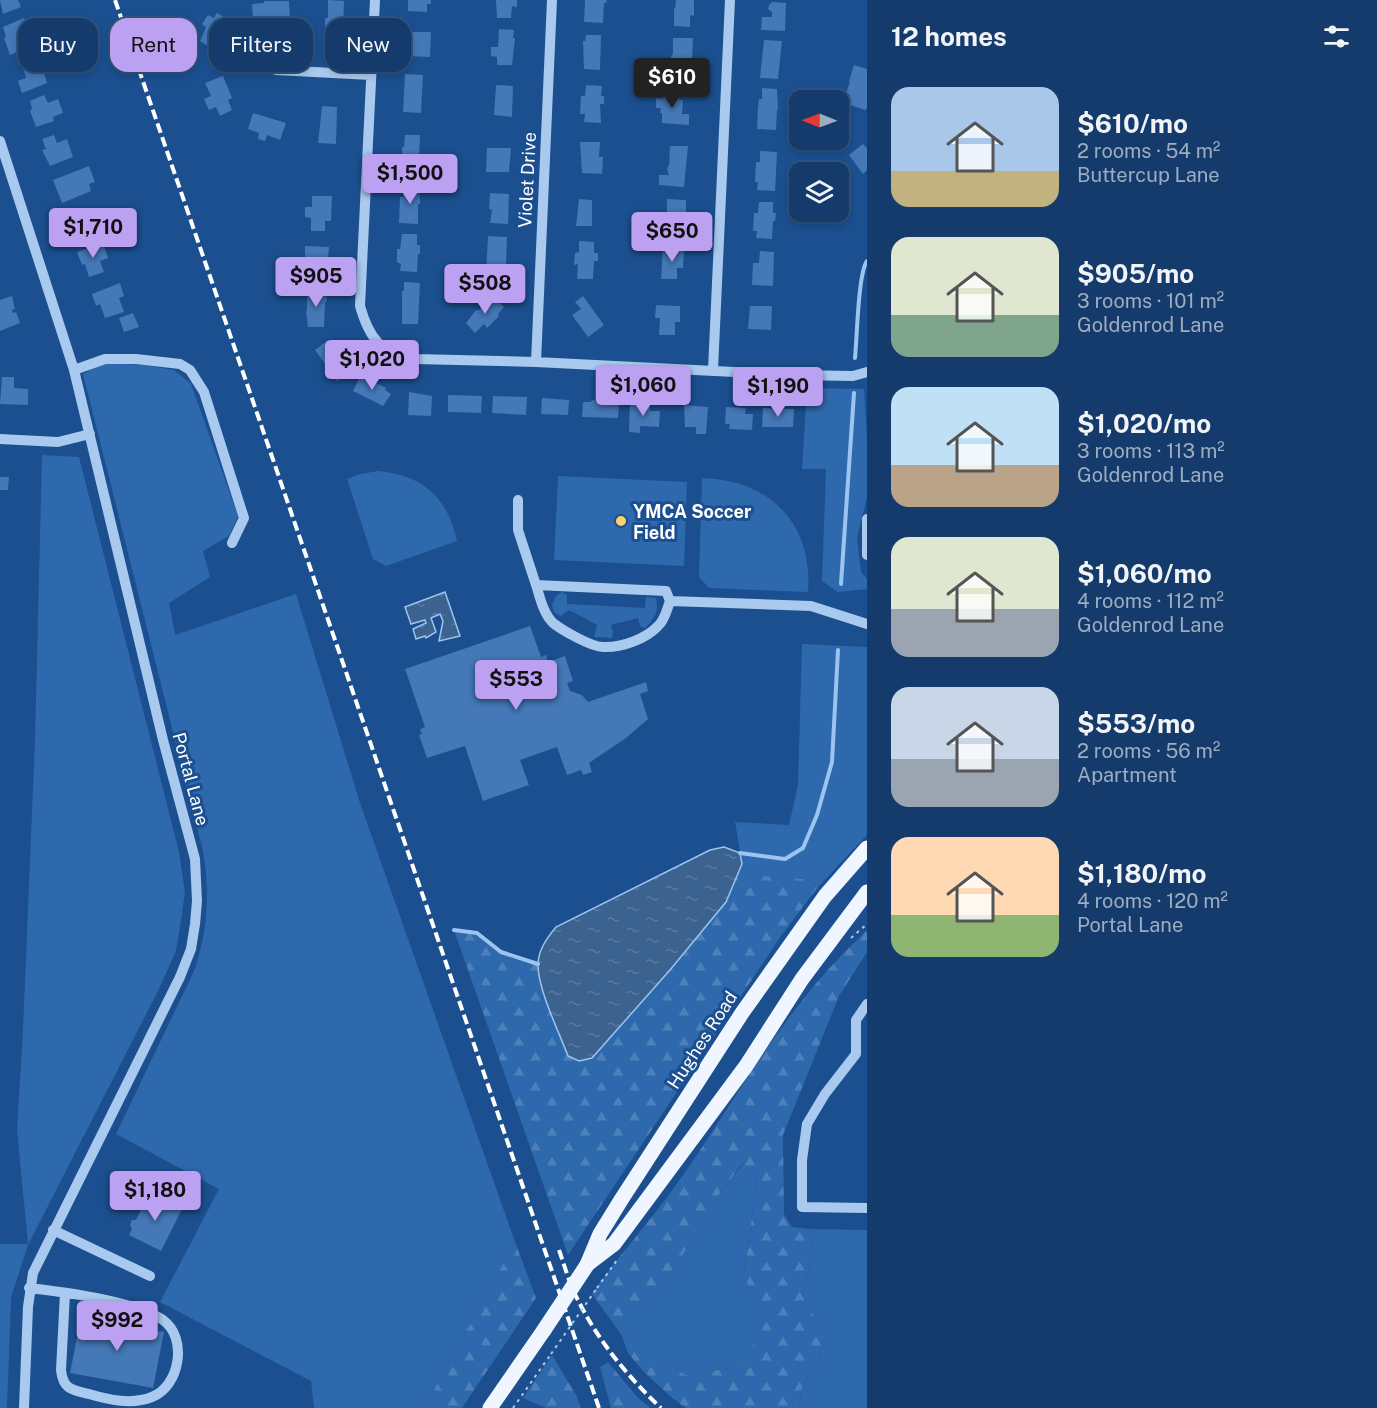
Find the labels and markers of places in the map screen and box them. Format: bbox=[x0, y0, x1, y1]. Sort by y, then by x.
pin: $610 bbox=[636, 58, 708, 109]
pin: $1,500 bbox=[361, 154, 459, 205]
pin: $1,710 bbox=[44, 208, 142, 259]
pin: $650 bbox=[636, 212, 708, 263]
pin: $905 bbox=[280, 257, 352, 308]
pin: $508 bbox=[449, 264, 521, 315]
pin: $1,020 bbox=[323, 340, 421, 391]
pin: $1,060 bbox=[594, 366, 692, 417]
pin: $1,190 bbox=[729, 367, 827, 418]
place label: YMCA Soccer Field bbox=[633, 501, 752, 543]
marker: YMCA Soccer Field bbox=[614, 514, 628, 528]
pin: $553 bbox=[480, 660, 552, 711]
pin: $1,180 bbox=[106, 1171, 204, 1222]
pin: $992 bbox=[81, 1301, 153, 1352]

